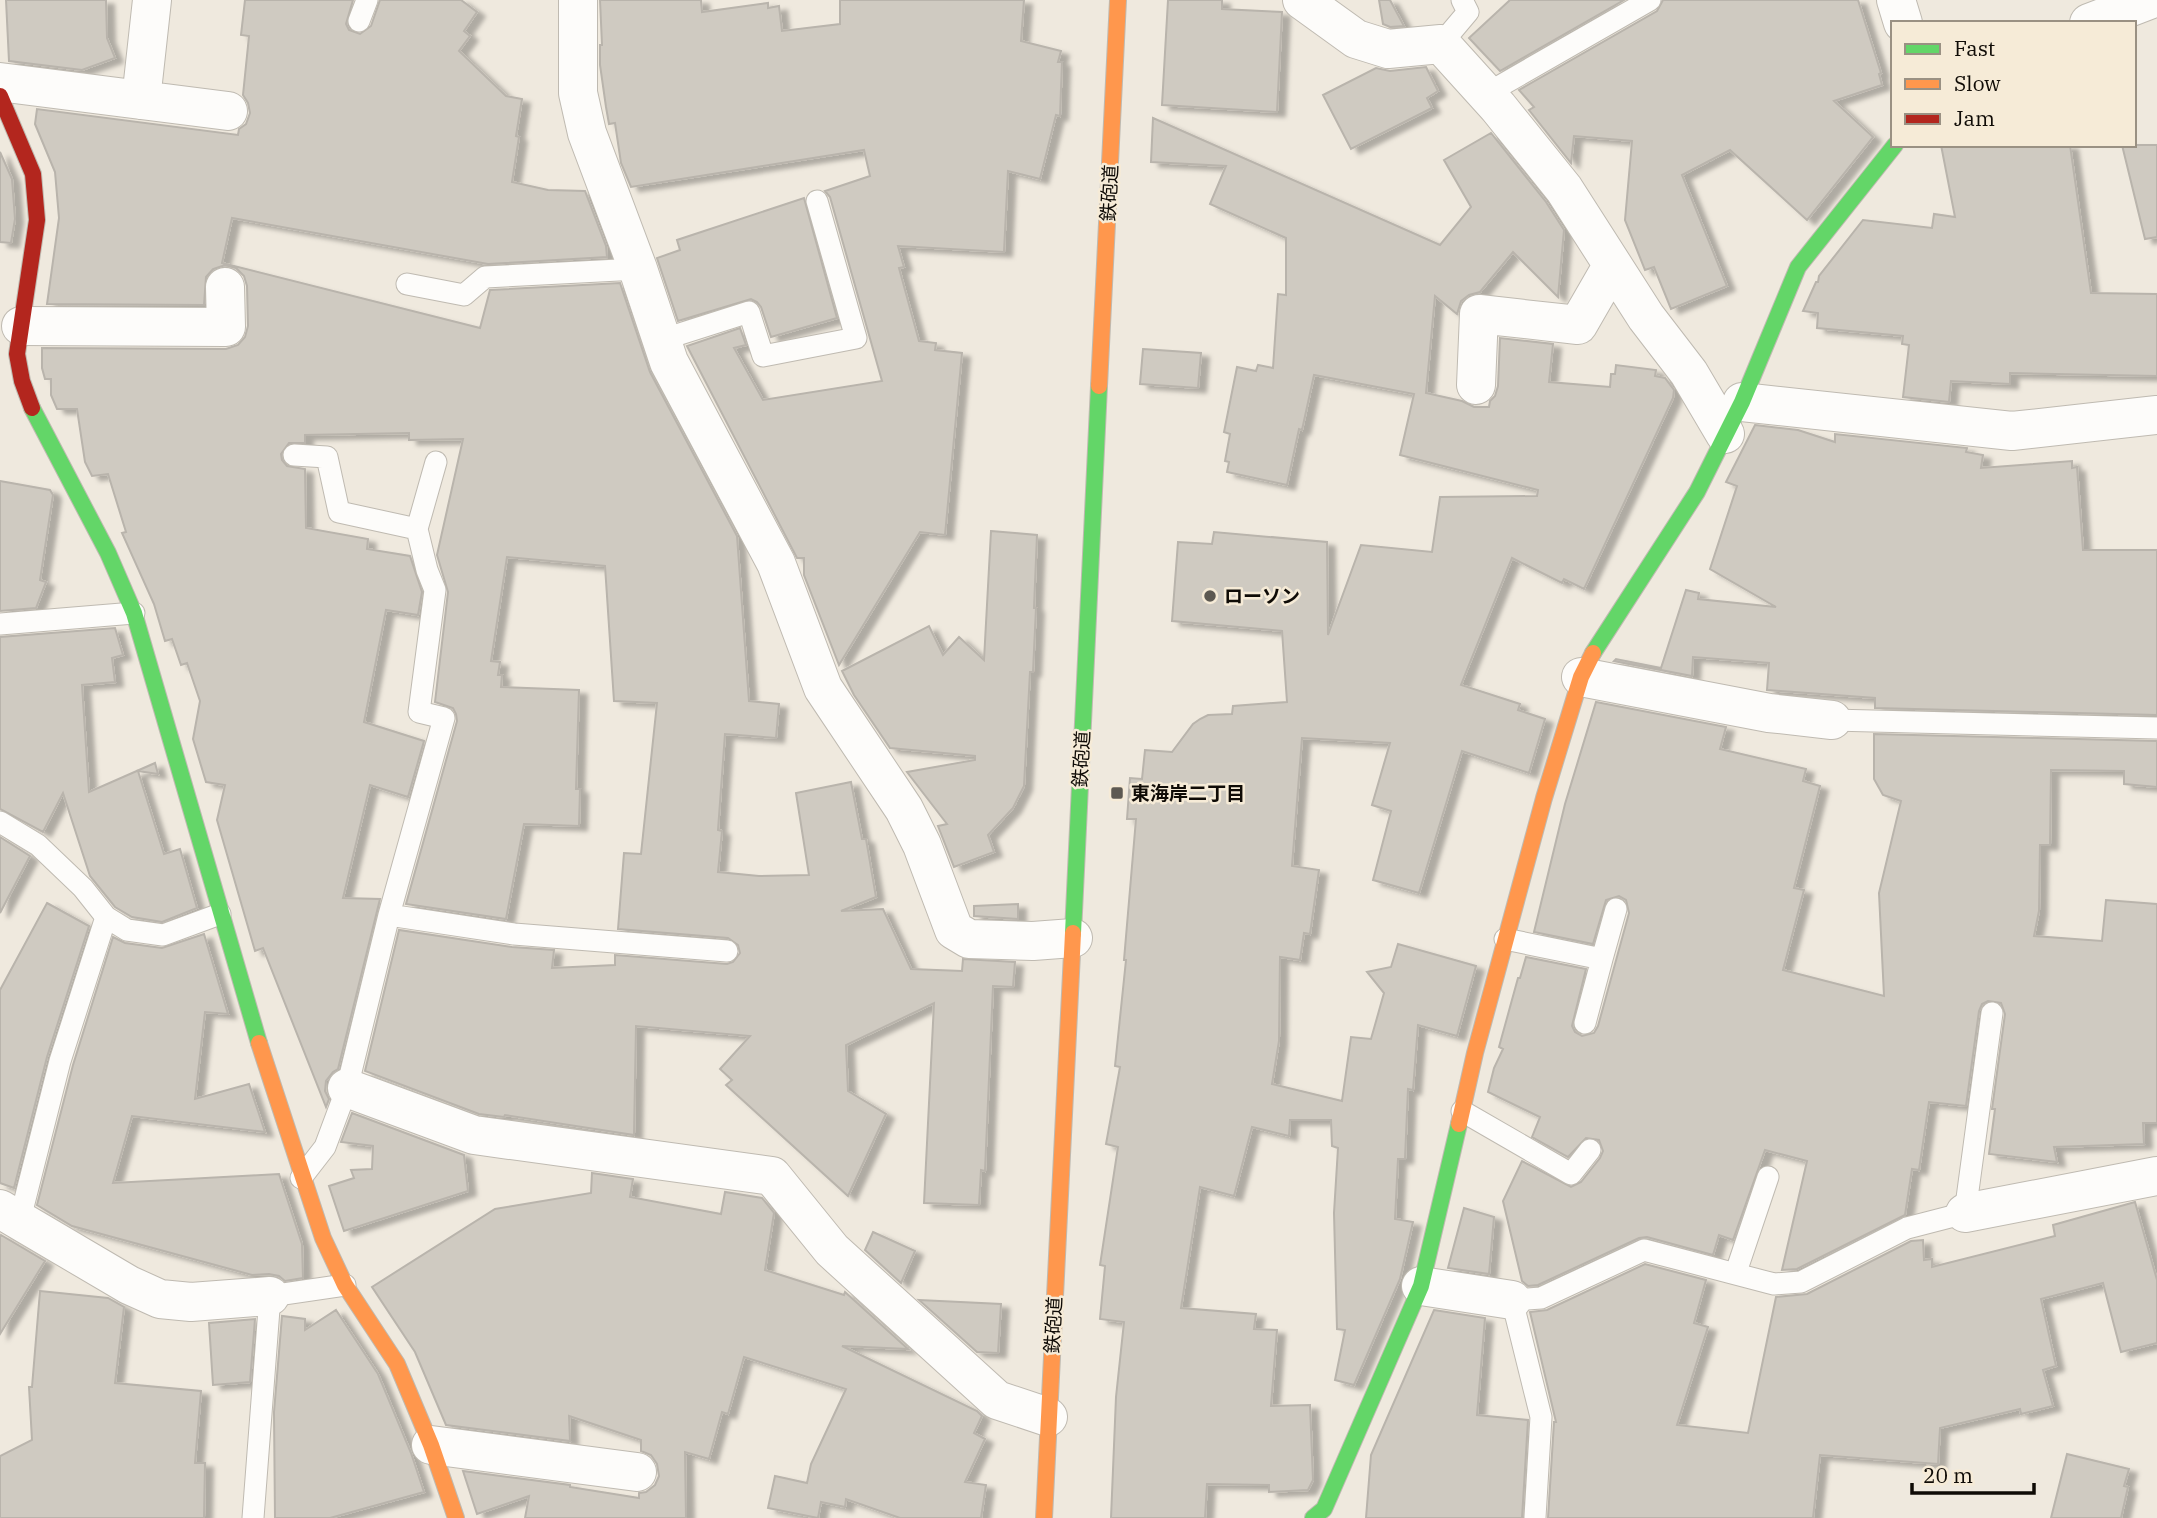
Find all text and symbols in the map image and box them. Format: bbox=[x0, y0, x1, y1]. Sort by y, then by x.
legend bbox=[1891, 21, 2136, 147]
text: Fast bbox=[1954, 34, 1995, 62]
text: Slow bbox=[1954, 69, 2001, 97]
text: Jam bbox=[1954, 104, 1995, 132]
street label: 鉄砲道 bbox=[1096, 164, 1122, 222]
place label: ローソン bbox=[1224, 584, 1300, 608]
marker: ローソン bbox=[1202, 588, 1218, 604]
street label: 鉄砲道 bbox=[1068, 730, 1094, 788]
place label: 東海岸二丁目 bbox=[1131, 781, 1245, 805]
marker: 東海岸二丁目 bbox=[1109, 785, 1125, 801]
street label: 鉄砲道 bbox=[1040, 1296, 1066, 1354]
scale bar bbox=[1912, 1452, 2035, 1496]
text: 20 m bbox=[1923, 1461, 1973, 1489]

